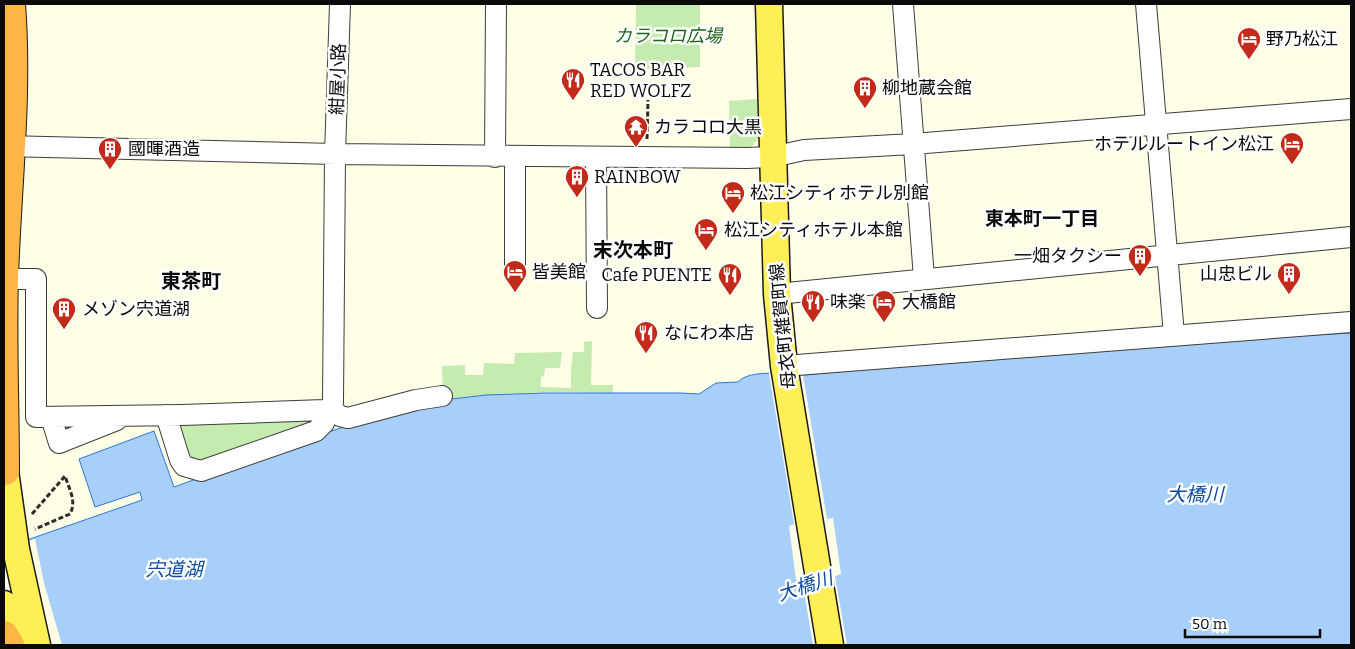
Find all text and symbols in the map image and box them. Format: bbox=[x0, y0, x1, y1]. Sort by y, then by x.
park label: カラコロ広場 bbox=[614, 25, 724, 47]
hotel icon: 野乃松江 bbox=[1236, 26, 1262, 60]
place label: 野乃松江 bbox=[1266, 28, 1338, 50]
street label: 紺屋小路 bbox=[326, 43, 350, 115]
place label: TACOS BAR RED WOLFZ bbox=[590, 59, 691, 102]
restaurant icon: TACOS BAR RED WOLFZ bbox=[560, 67, 586, 101]
building icon: 柳地蔵会館 bbox=[852, 75, 878, 109]
place label: 柳地蔵会館 bbox=[882, 77, 972, 99]
temple icon: カラコロ大黒 bbox=[623, 114, 649, 148]
place label: カラコロ大黒 bbox=[654, 116, 762, 138]
hotel icon: ホテルルートイン松江 bbox=[1279, 131, 1305, 165]
place label: ホテルルートイン松江 bbox=[1094, 133, 1274, 155]
building icon: 國暉酒造 bbox=[97, 136, 123, 170]
place label: 國暉酒造 bbox=[128, 138, 200, 160]
building icon: RAINBOW bbox=[564, 164, 590, 198]
place label: RAINBOW bbox=[594, 166, 681, 188]
hotel icon: 松江シティホテル別館 bbox=[720, 180, 746, 214]
place label: 松江シティホテル別館 bbox=[750, 182, 929, 204]
district label: 東本町一丁目 bbox=[985, 207, 1099, 230]
hotel icon: 松江シティホテル本館 bbox=[693, 217, 719, 251]
place label: 松江シティホテル本館 bbox=[724, 219, 903, 241]
district label: 末次本町 bbox=[593, 238, 673, 262]
building icon: 一畑タクシー bbox=[1127, 243, 1153, 277]
place label: 一畑タクシー bbox=[1014, 245, 1122, 267]
hotel icon: 皆美館 bbox=[502, 259, 528, 293]
place label: 皆美館 bbox=[532, 261, 586, 283]
building icon: 山忠ビル bbox=[1276, 261, 1302, 295]
restaurant icon: Cafe PUENTE bbox=[717, 262, 743, 296]
street label: 母衣町雑賀町線 bbox=[765, 262, 801, 390]
place label: 山忠ビル bbox=[1200, 263, 1272, 285]
place label: Cafe PUENTE bbox=[601, 264, 712, 286]
district label: 東茶町 bbox=[161, 269, 221, 293]
restaurant icon: 味楽 bbox=[800, 289, 826, 323]
hotel icon: 大橋館 bbox=[871, 289, 897, 323]
place label: 味楽 bbox=[830, 291, 866, 313]
place label: 大橋館 bbox=[902, 291, 956, 313]
building icon: メゾン宍道湖 bbox=[51, 296, 77, 330]
place label: メゾン宍道湖 bbox=[82, 298, 190, 320]
restaurant icon: なにわ本店 bbox=[633, 320, 659, 354]
place label: なにわ本店 bbox=[664, 322, 754, 344]
water label: 大橋川 bbox=[1166, 483, 1225, 506]
water label: 宍道湖 bbox=[145, 558, 205, 581]
water label: 大橋川 bbox=[774, 566, 838, 606]
scale bar bbox=[1185, 606, 1320, 638]
text: 50 m bbox=[1192, 615, 1228, 633]

